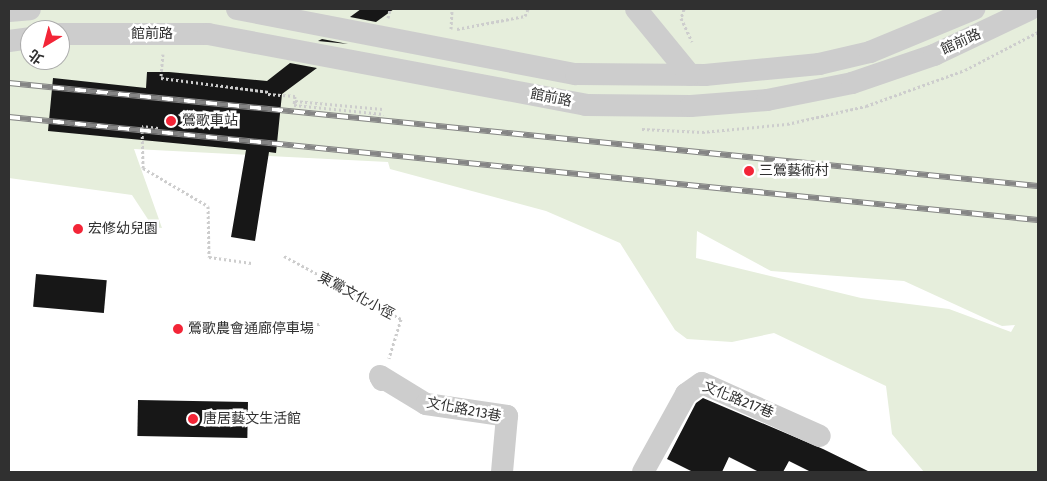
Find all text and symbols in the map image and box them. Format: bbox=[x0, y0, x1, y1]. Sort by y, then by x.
north arrow bbox=[20, 20, 70, 70]
street label: 館前路 bbox=[131, 26, 173, 42]
street label: 館前路 bbox=[938, 26, 984, 58]
text: 北 bbox=[26, 46, 47, 68]
street label: 館前路 bbox=[529, 86, 573, 110]
place label: 鶯歌車站 bbox=[182, 113, 238, 129]
marker: 鶯歌車站 bbox=[164, 114, 178, 128]
place label: 三鶯藝術村 bbox=[759, 163, 829, 179]
marker: 三鶯藝術村 bbox=[743, 165, 755, 177]
place label: 宏修幼兒園 bbox=[88, 221, 158, 237]
marker: 宏修幼兒園 bbox=[72, 223, 84, 235]
street label: 東鶯文化小徑 bbox=[315, 269, 397, 323]
place label: 鶯歌農會通廊停車場 bbox=[188, 321, 314, 337]
marker: 鶯歌農會通廊停車場 bbox=[172, 323, 184, 335]
street label: 文化路217巷 bbox=[700, 378, 776, 422]
street label: 文化路213巷 bbox=[425, 395, 503, 425]
place label: 唐居藝文生活館 bbox=[203, 411, 301, 427]
marker: 唐居藝文生活館 bbox=[187, 413, 199, 425]

